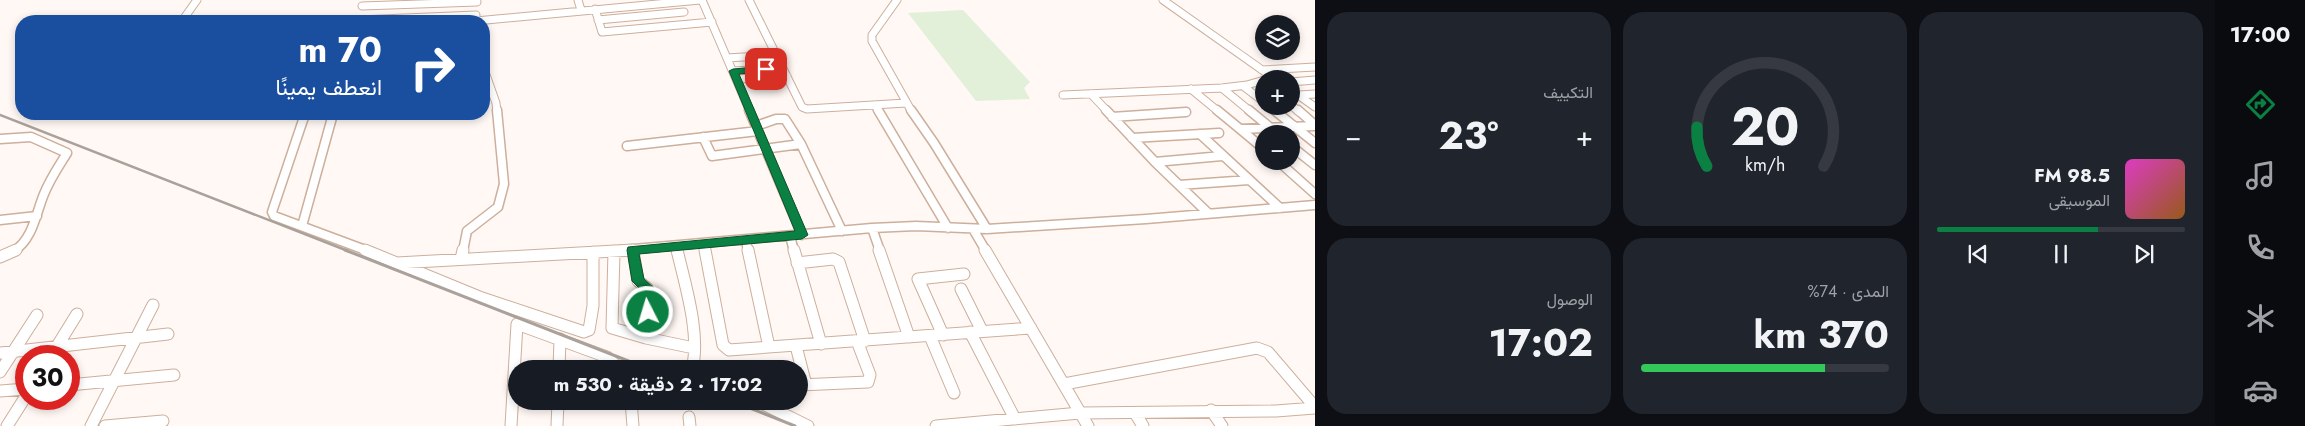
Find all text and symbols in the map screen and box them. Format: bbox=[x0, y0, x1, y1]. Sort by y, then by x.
map controls bbox=[1255, 15, 1300, 170]
button: layers bbox=[1255, 15, 1300, 60]
text: 17:00 bbox=[2230, 18, 2290, 50]
text: 70 m bbox=[299, 25, 382, 75]
icon: right bbox=[400, 35, 465, 100]
pin bbox=[745, 48, 787, 90]
icon: arrive bbox=[752, 55, 780, 83]
button: + bbox=[1255, 70, 1300, 115]
text: انعطف يمينًا bbox=[276, 71, 382, 103]
text: التكييف bbox=[1543, 81, 1593, 104]
icon: directions bbox=[2243, 87, 2278, 122]
text: 20 bbox=[1731, 89, 1799, 165]
text: 23° bbox=[1439, 108, 1499, 163]
text: − bbox=[1345, 116, 1362, 157]
text: + bbox=[1576, 116, 1593, 157]
button: − bbox=[1255, 125, 1300, 170]
text: km/h bbox=[1745, 152, 1785, 178]
icon: music bbox=[2243, 158, 2278, 193]
text: 98.5 FM bbox=[2034, 162, 2110, 189]
text: الموسيقى bbox=[2049, 189, 2110, 212]
icon: phone bbox=[2243, 230, 2278, 265]
icon: previous bbox=[1964, 240, 1992, 268]
icon: pause bbox=[2047, 240, 2075, 268]
icon: next bbox=[2130, 240, 2158, 268]
text: المدى · 74% bbox=[1808, 280, 1889, 303]
position arrow bbox=[621, 285, 673, 337]
text: الوصول bbox=[1547, 288, 1593, 311]
icon: climate bbox=[2243, 301, 2278, 336]
text: 370 km bbox=[1753, 307, 1889, 362]
text: 17:02 bbox=[1488, 315, 1593, 370]
speed limit sign: 30 bbox=[15, 345, 80, 410]
text: 17:02 · 2 دقيقة · 530 m bbox=[554, 371, 762, 398]
icon: car bbox=[2243, 373, 2278, 408]

